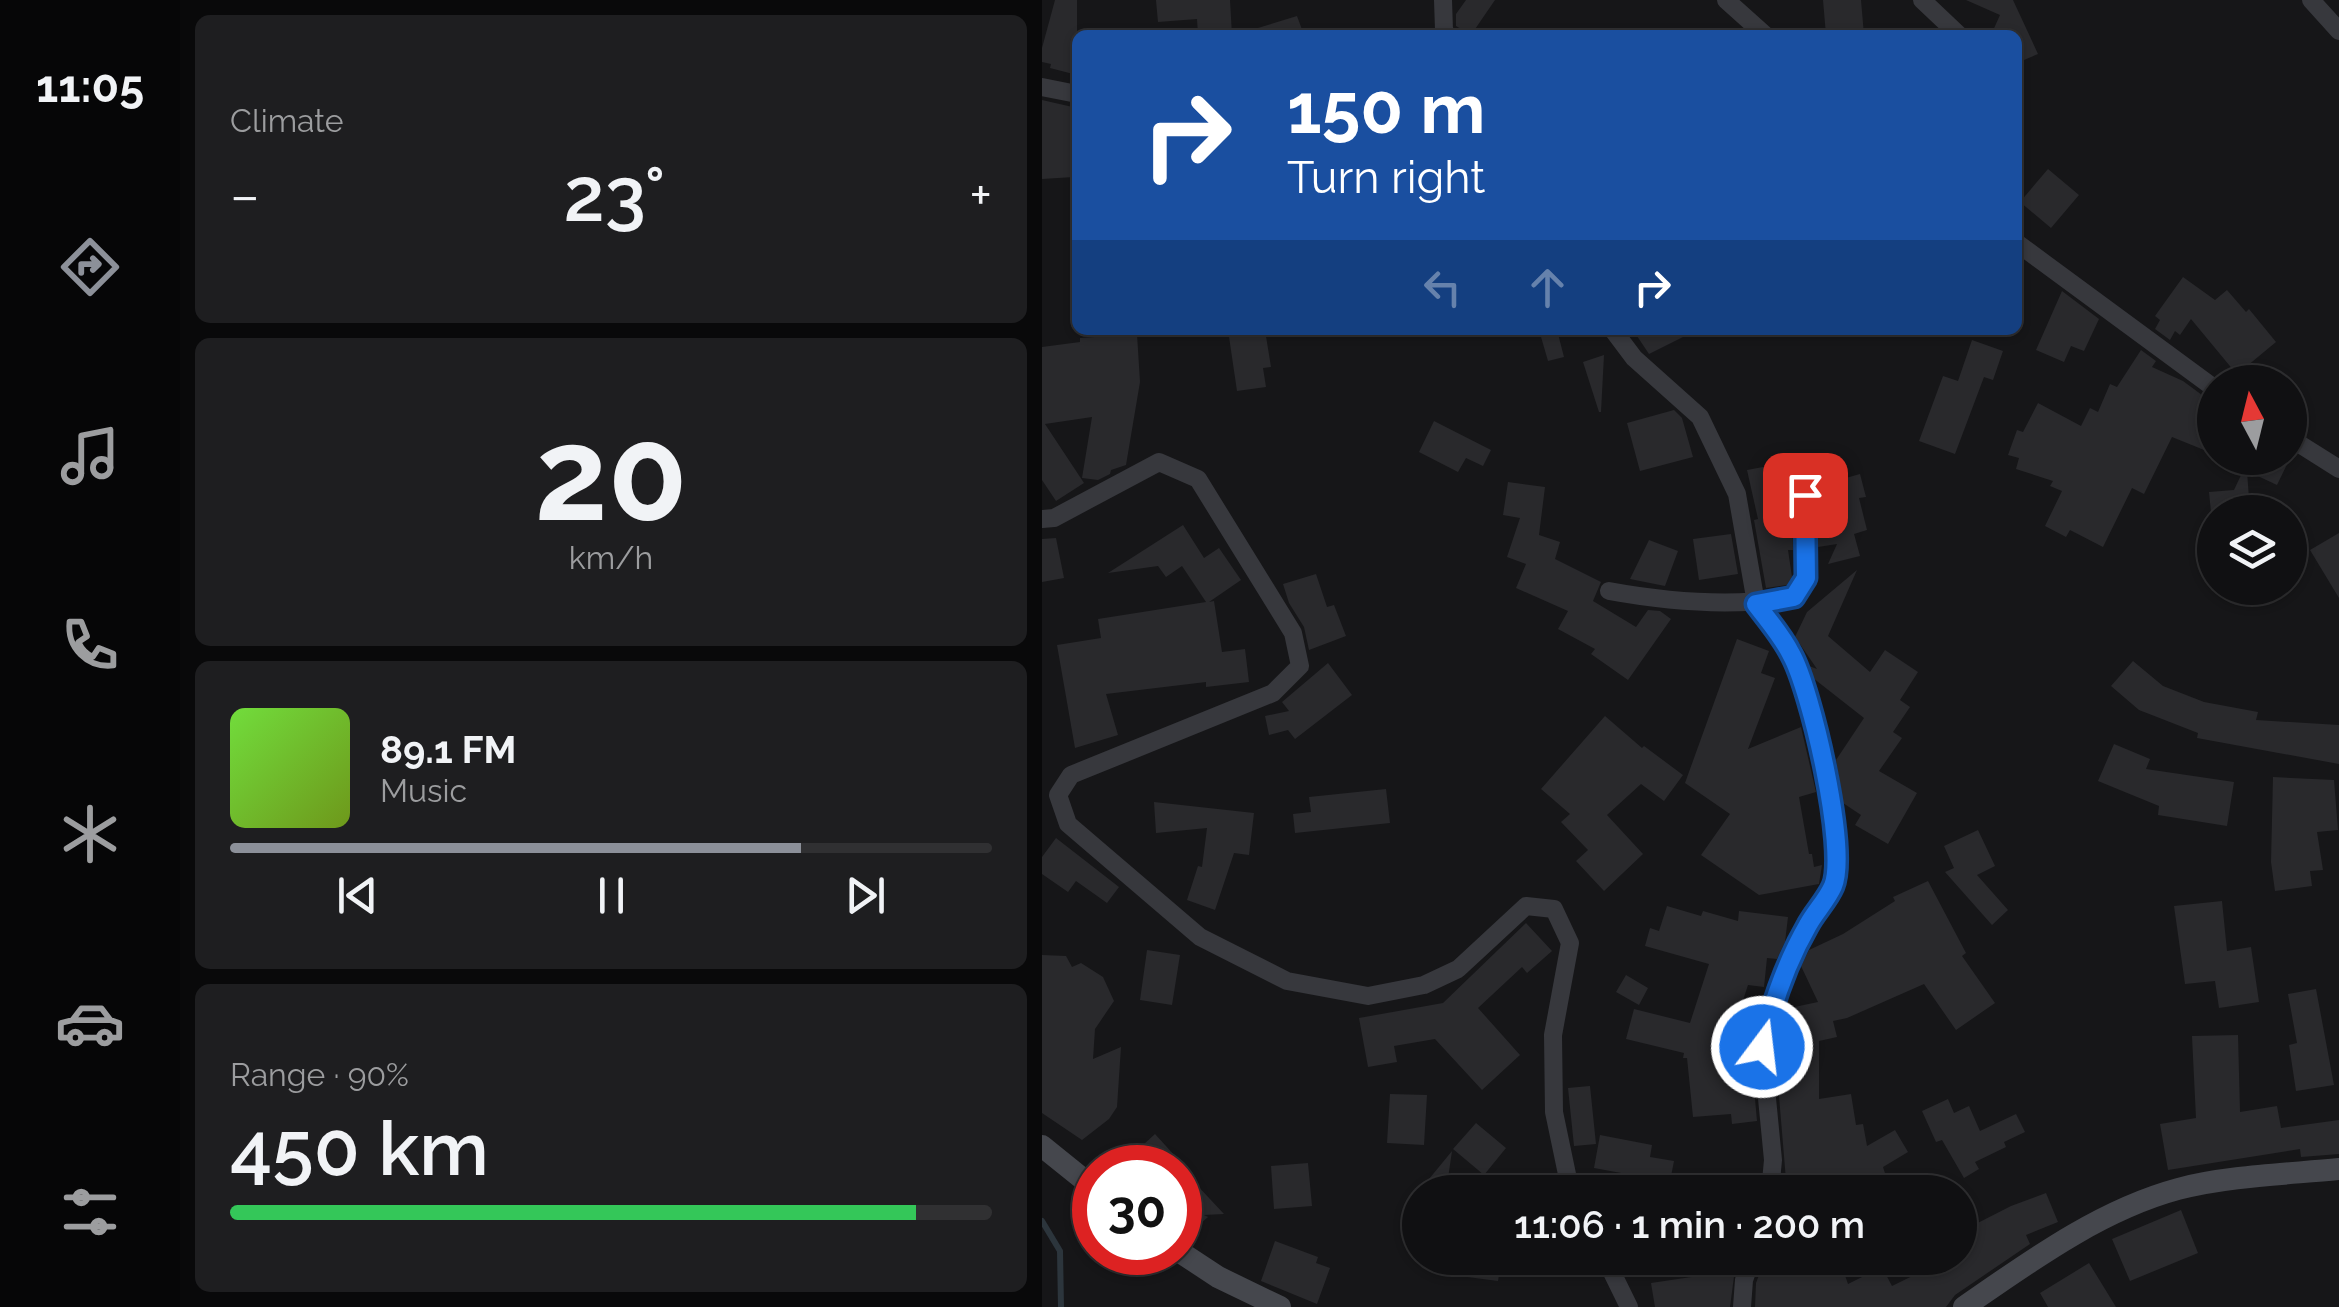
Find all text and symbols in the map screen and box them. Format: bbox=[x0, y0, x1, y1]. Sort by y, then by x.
text: 11:05 bbox=[36, 60, 144, 113]
text: 150 m bbox=[1287, 67, 1485, 149]
icon: right bbox=[1122, 70, 1252, 200]
text: Climate bbox=[230, 102, 344, 139]
text: 23° bbox=[564, 150, 665, 239]
text: Turn right bbox=[1287, 151, 1485, 204]
text: − bbox=[230, 163, 260, 228]
text: + bbox=[969, 163, 992, 228]
icon: directions bbox=[55, 232, 125, 302]
icon: left bbox=[1415, 260, 1470, 315]
icon: ahead bbox=[1520, 260, 1575, 315]
icon: right bbox=[1625, 260, 1680, 315]
north arrow bbox=[2197, 365, 2307, 475]
map controls bbox=[2197, 365, 2307, 605]
text: 20 bbox=[534, 398, 688, 550]
icon: music bbox=[55, 421, 125, 491]
pin bbox=[1763, 453, 1848, 538]
icon: arrive bbox=[1778, 468, 1833, 523]
button: layers bbox=[2197, 495, 2307, 605]
text: km/h bbox=[569, 539, 653, 576]
icon: phone bbox=[55, 610, 125, 680]
text: 89.1 FM bbox=[380, 727, 516, 772]
text: Music bbox=[380, 772, 467, 809]
icon: climate bbox=[55, 799, 125, 869]
icon: previous bbox=[330, 868, 385, 923]
icon: pause bbox=[584, 868, 639, 923]
icon: next bbox=[838, 868, 893, 923]
icon: car bbox=[55, 988, 125, 1058]
position arrow bbox=[1710, 995, 1814, 1099]
text: Range · 90% bbox=[230, 1056, 409, 1093]
text: 450 km bbox=[230, 1104, 489, 1193]
speed limit sign: 30 bbox=[1072, 1145, 1202, 1275]
icon: filters bbox=[55, 1177, 125, 1247]
text: 11:06 · 1 min · 200 m bbox=[1514, 1202, 1865, 1247]

